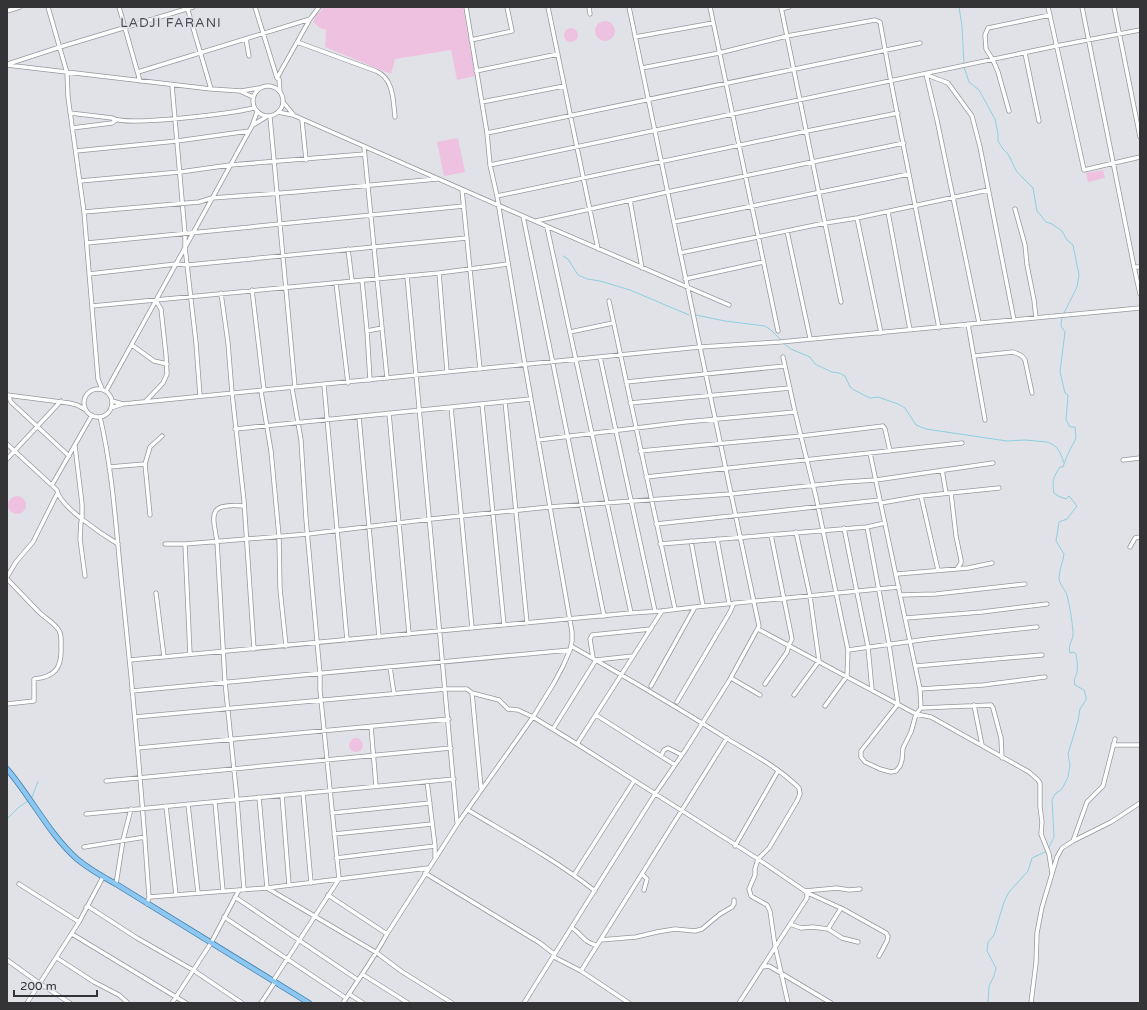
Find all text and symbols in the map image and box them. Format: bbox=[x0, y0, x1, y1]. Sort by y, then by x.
district label: LADJI FARANI bbox=[120, 15, 222, 31]
scale bar bbox=[14, 972, 97, 998]
text: 200 m bbox=[20, 979, 57, 993]

